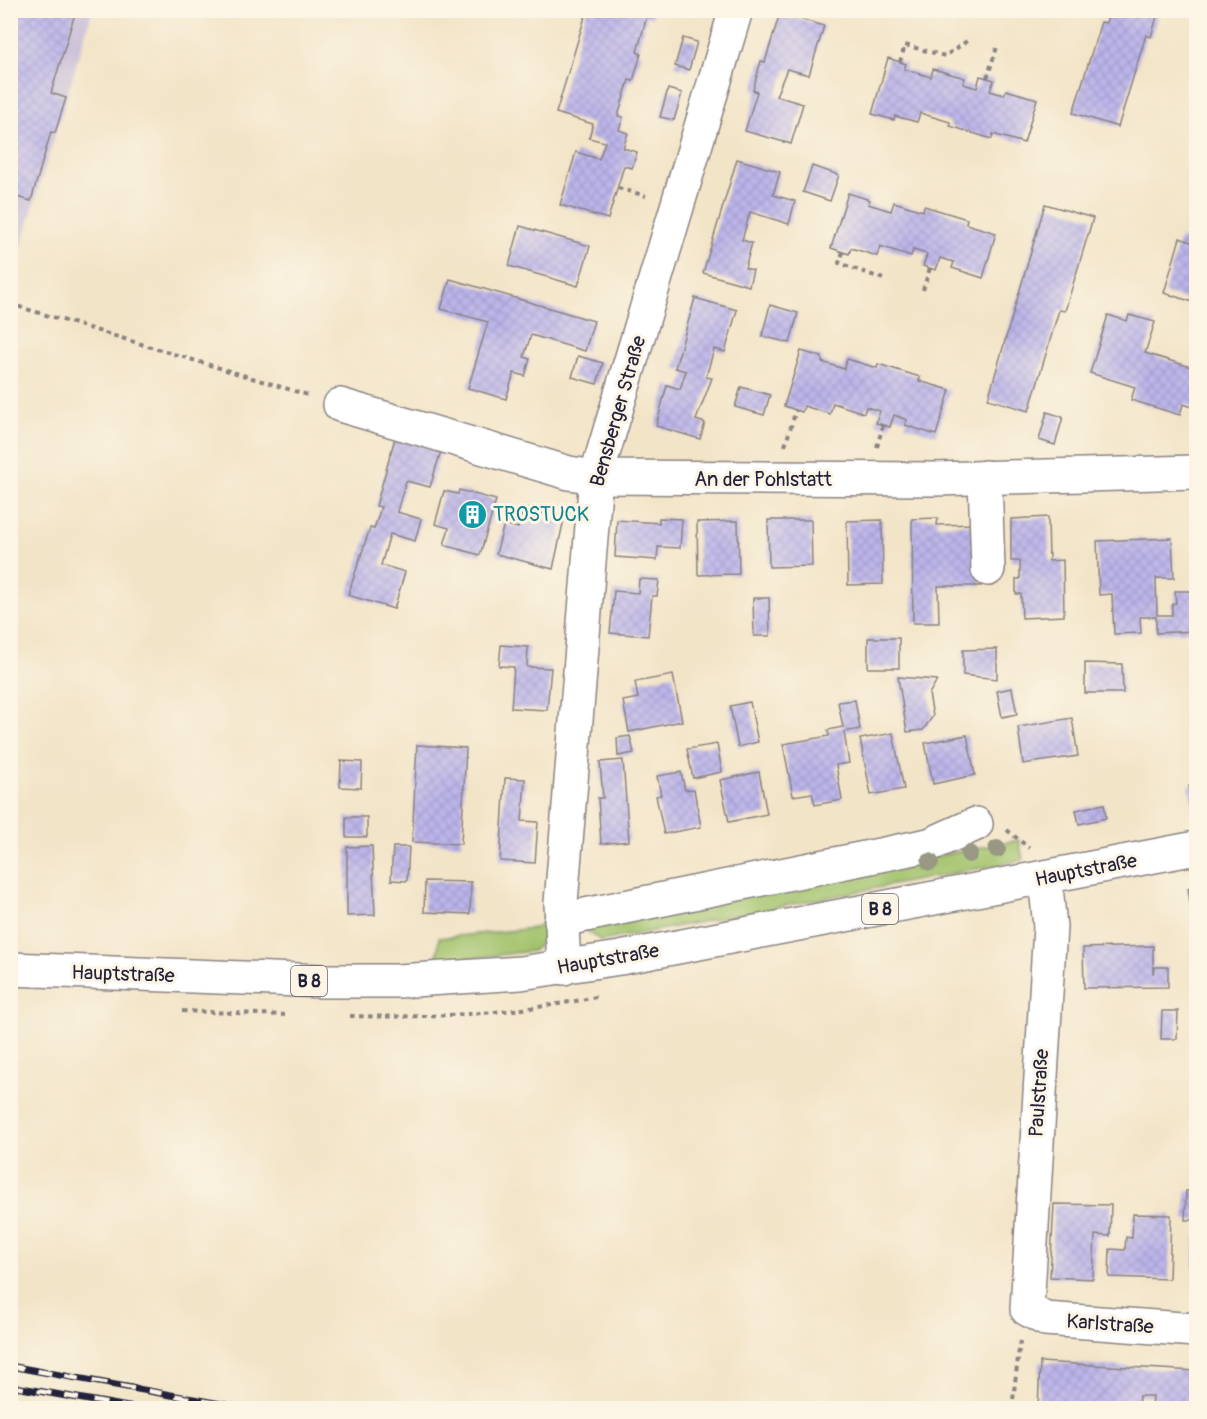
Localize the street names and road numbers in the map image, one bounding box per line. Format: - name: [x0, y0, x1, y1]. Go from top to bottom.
- street label: Bensberger Straße: [585, 333, 652, 489]
- street label: An der Pohlstatt: [694, 467, 833, 492]
- street label: Hauptstraße: [1033, 848, 1139, 892]
- road number: B 8: [862, 894, 898, 924]
- street label: Hauptstraße: [555, 938, 661, 980]
- street label: Hauptstraße: [71, 960, 175, 988]
- road number: B 8: [291, 966, 327, 996]
- street label: Paulstraße: [1023, 1048, 1055, 1138]
- street label: Karlstraße: [1066, 1308, 1155, 1340]

